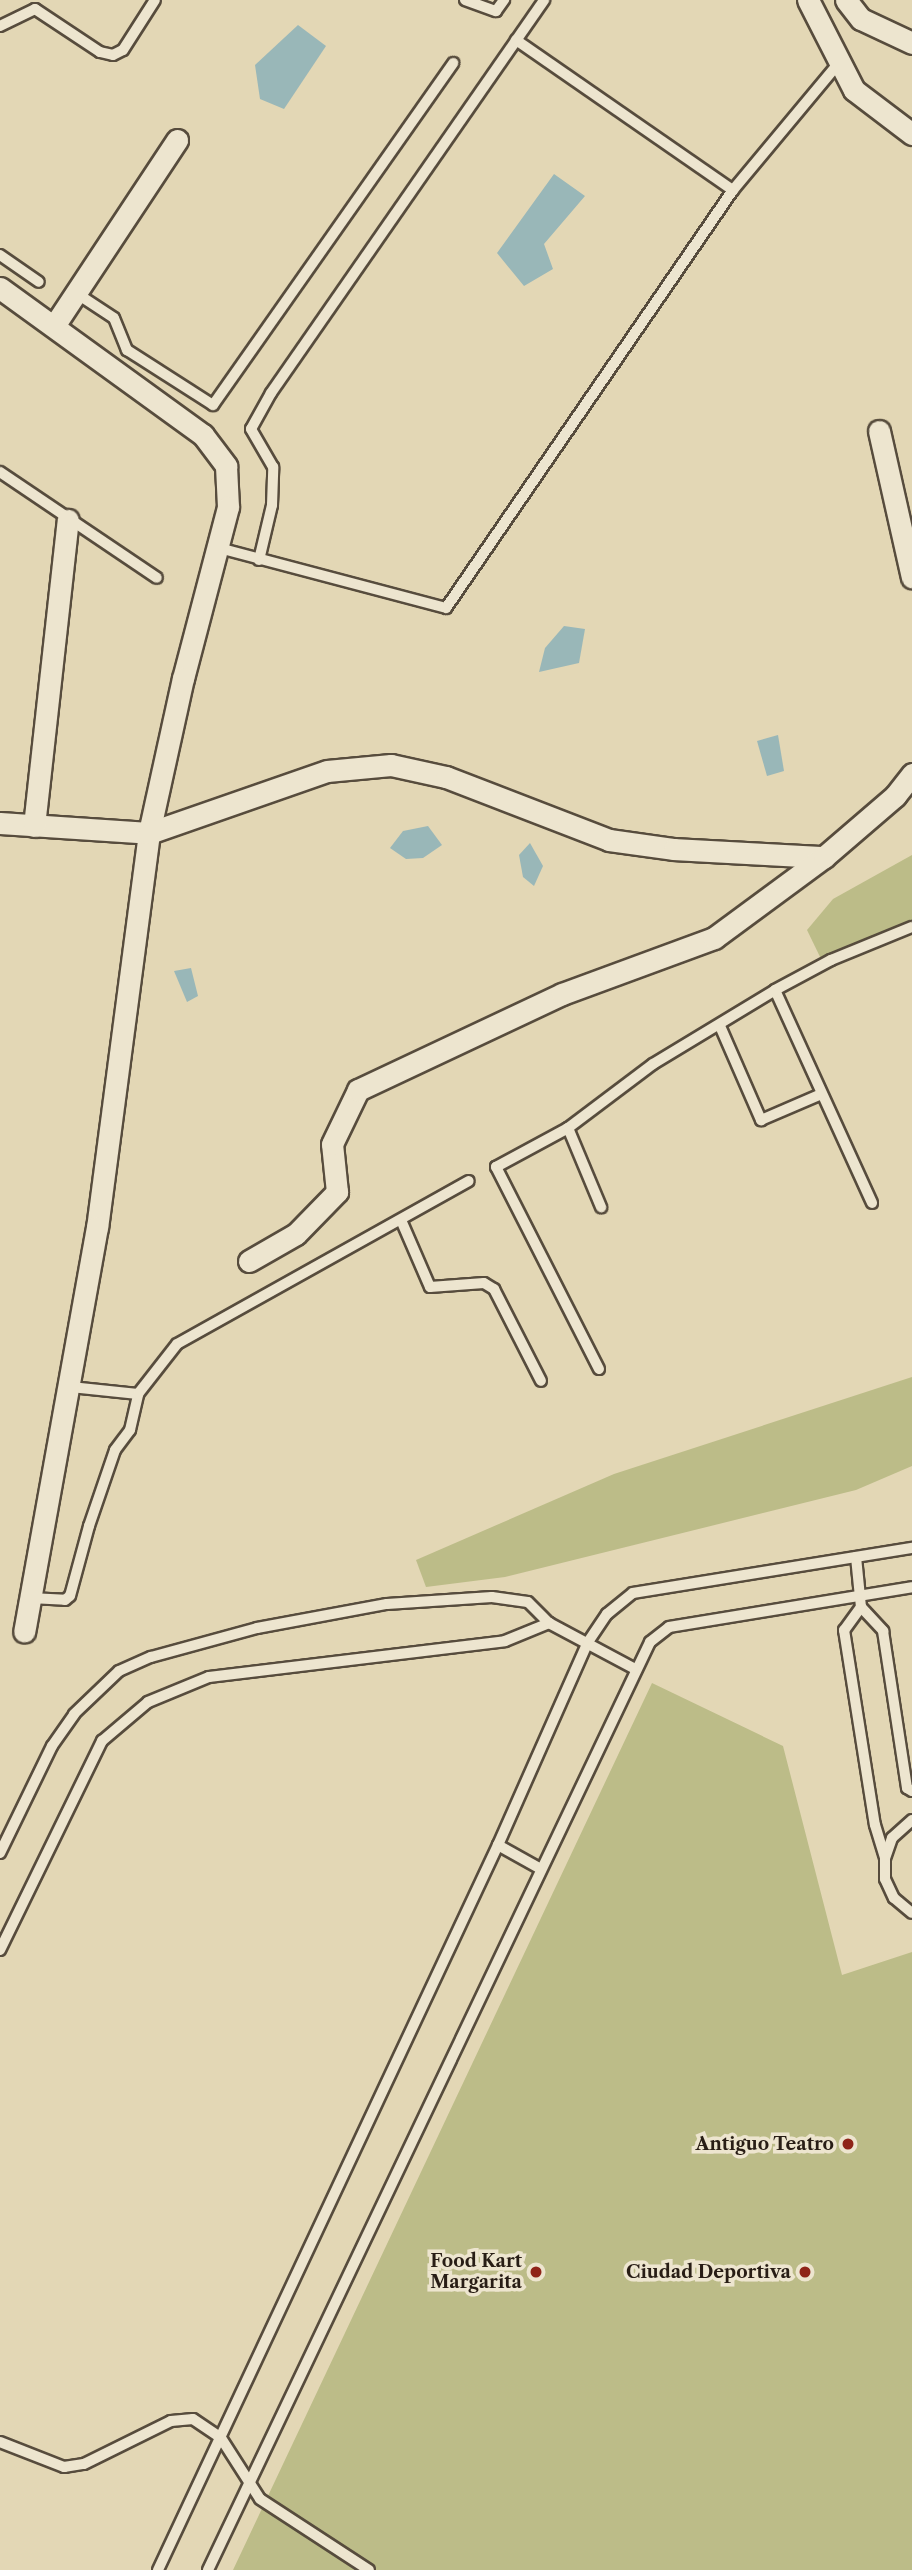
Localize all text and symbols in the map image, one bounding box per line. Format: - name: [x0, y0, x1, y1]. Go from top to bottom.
- place label: Antiguo Teatro: [695, 2133, 834, 2155]
- marker: Antiguo Teatro: [840, 2136, 856, 2152]
- place label: Food Kart Margarita: [430, 2251, 522, 2294]
- place label: Ciudad Deportiva: [626, 2261, 791, 2283]
- marker: Food Kart Margarita: [528, 2264, 544, 2280]
- marker: Ciudad Deportiva: [797, 2264, 813, 2280]

